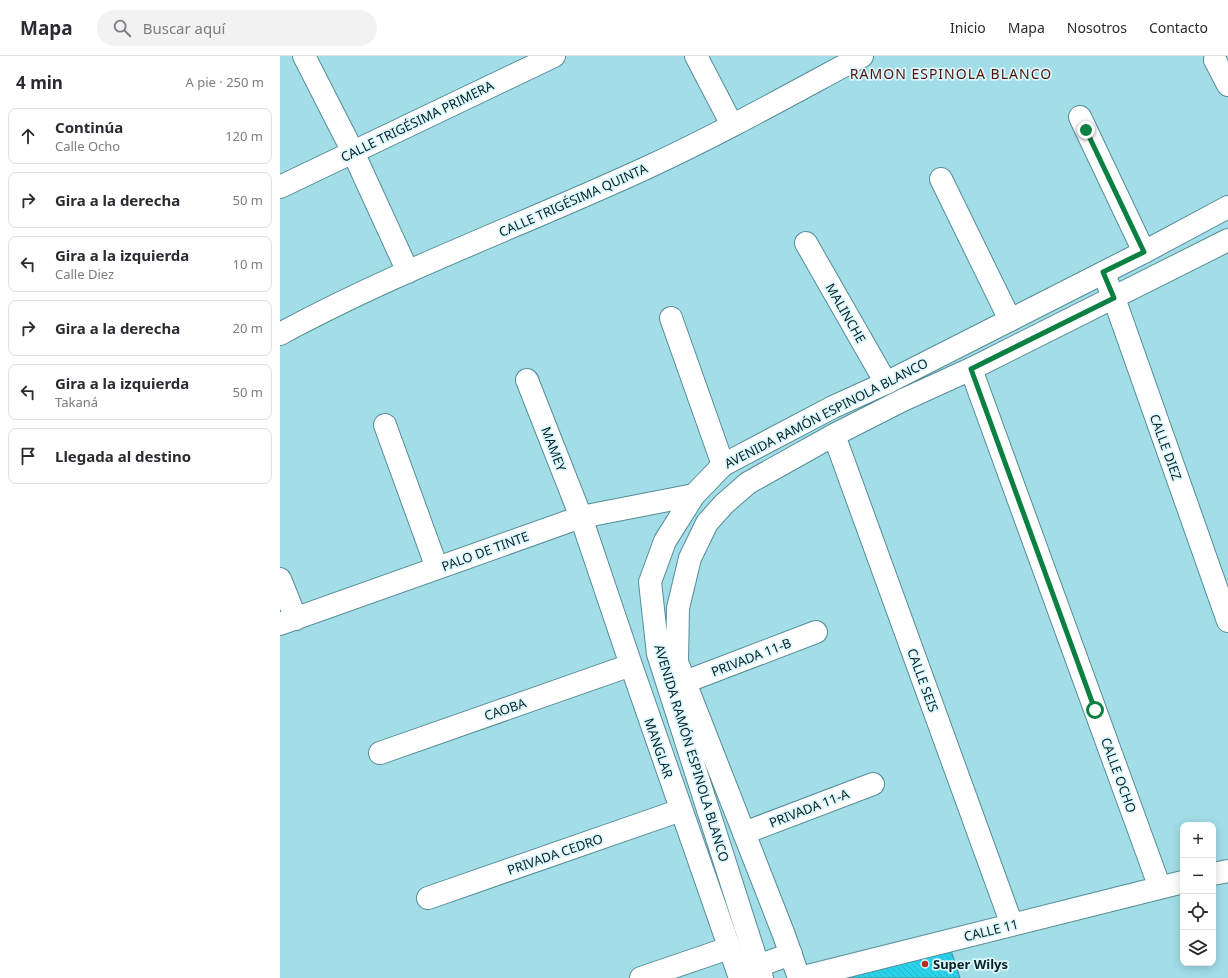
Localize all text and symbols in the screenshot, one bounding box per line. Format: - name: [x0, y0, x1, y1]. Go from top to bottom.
- search box: [97, 10, 377, 46]
- text: Mapa: [20, 15, 73, 41]
- icon: search: [111, 17, 133, 39]
- text: Buscar aquí: [143, 18, 225, 38]
- text: Inicio: [950, 18, 986, 37]
- text: Mapa: [1008, 18, 1045, 37]
- text: Nosotros: [1067, 18, 1127, 37]
- text: Contacto: [1149, 18, 1208, 37]
- district label: RAMON ESPINOLA BLANCO: [850, 64, 1052, 83]
- text: 4 min: [16, 71, 63, 94]
- text: A pie · 250 m: [186, 73, 264, 91]
- street label: CALLE TRIGÉSIMA PRIMERA: [338, 76, 497, 166]
- text: Continúa: [55, 117, 123, 137]
- route end: [1077, 121, 1095, 139]
- icon: ahead: [17, 125, 39, 147]
- text: 120 m: [225, 127, 263, 145]
- text: Calle Ocho: [55, 137, 120, 155]
- street label: CALLE TRIGÉSIMA QUINTA: [496, 159, 651, 241]
- icon: right: [17, 189, 39, 211]
- text: Gira a la derecha: [55, 190, 180, 210]
- text: 50 m: [233, 191, 263, 209]
- text: Gira a la izquierda: [55, 245, 189, 265]
- icon: left: [17, 253, 39, 275]
- text: 10 m: [233, 255, 263, 273]
- text: Calle Diez: [55, 265, 114, 283]
- street label: MALINCHE: [822, 280, 870, 346]
- icon: right: [17, 317, 39, 339]
- text: Gira a la derecha: [55, 318, 180, 338]
- text: 20 m: [233, 319, 263, 337]
- street label: AVENIDA RAMÓN ESPINOLA BLANCO: [721, 354, 931, 472]
- text: Gira a la izquierda: [55, 373, 189, 393]
- icon: left: [17, 381, 39, 403]
- text: 50 m: [233, 383, 263, 401]
- text: Takaná: [55, 393, 98, 411]
- street label: CALLE DIEZ: [1146, 411, 1186, 483]
- street label: MAMEY: [537, 424, 571, 475]
- icon: arrive: [17, 445, 39, 467]
- text: Llegada al destino: [55, 446, 191, 466]
- street label: PALO DE TINTE: [439, 527, 531, 575]
- street label: PRIVADA 11-B: [708, 633, 794, 681]
- street label: AVENIDA RAMÓN ESPINOLA BLANCO: [650, 642, 734, 864]
- street label: CALLE SEIS: [903, 646, 943, 714]
- street label: CAOBA: [482, 693, 529, 725]
- route start: [1086, 701, 1104, 719]
- street label: MANGLAR: [640, 715, 678, 781]
- street label: CALLE OCHO: [1097, 735, 1141, 815]
- street label: PRIVADA 11-A: [766, 784, 852, 831]
- map controls: [1180, 822, 1216, 966]
- button: +: [1180, 822, 1216, 858]
- street label: PRIVADA CEDRO: [505, 829, 605, 879]
- button: −: [1180, 858, 1216, 894]
- button: locate: [1180, 894, 1216, 930]
- street label: CALLE 11: [962, 915, 1020, 945]
- button: layers: [1180, 930, 1216, 966]
- place label: Super Wilys: [933, 955, 1008, 973]
- marker: Super Wilys: [920, 959, 930, 969]

